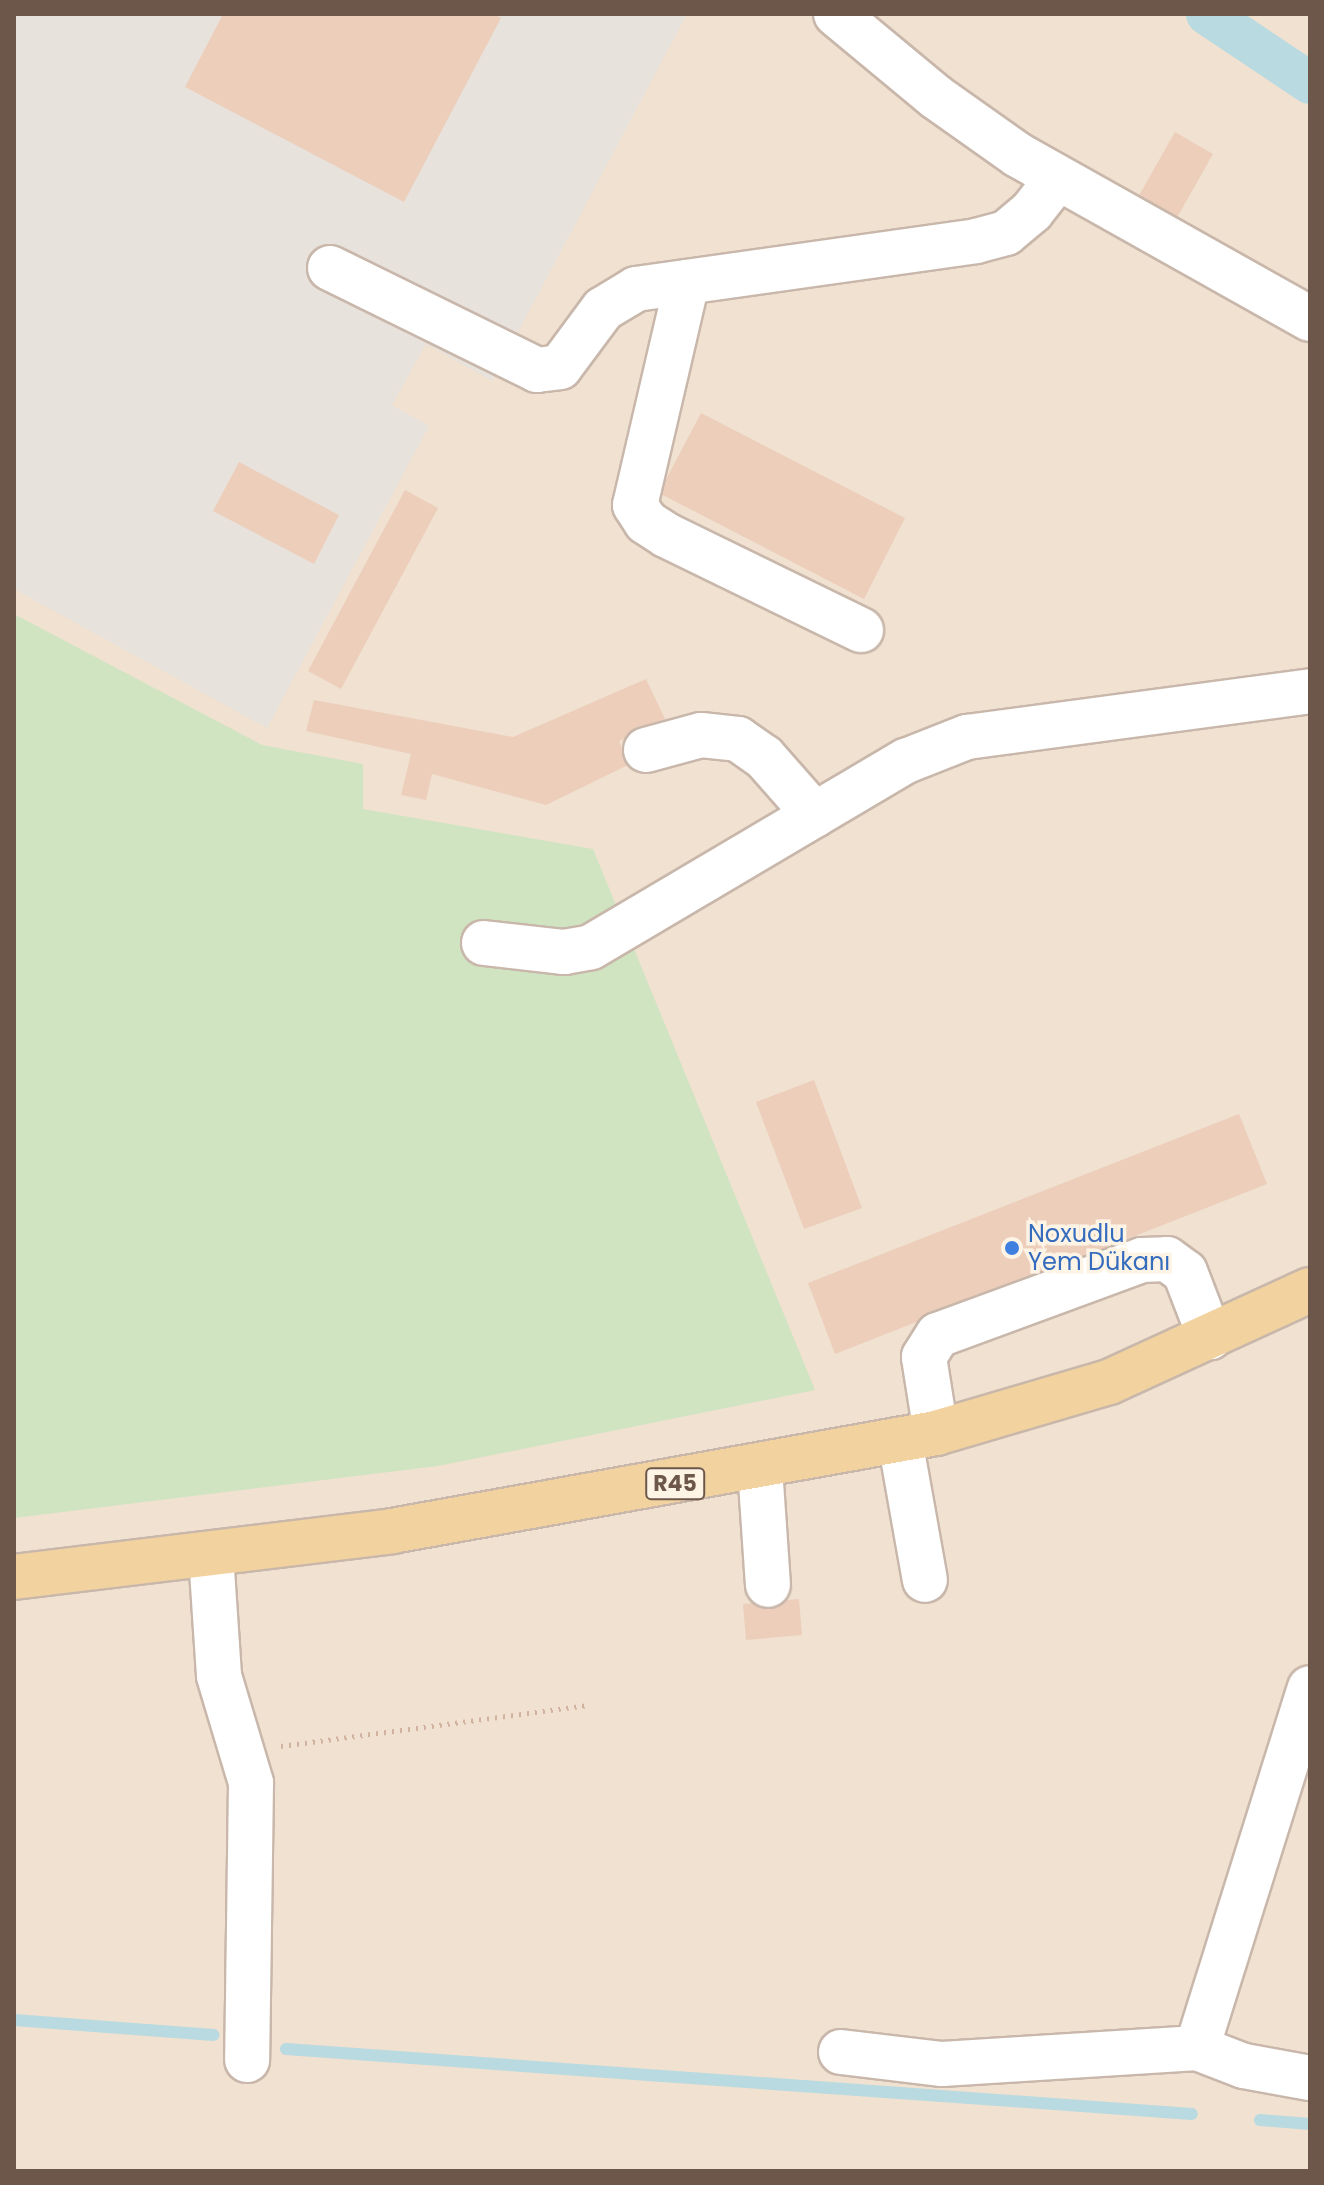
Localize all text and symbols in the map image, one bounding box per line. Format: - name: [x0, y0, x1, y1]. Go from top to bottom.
- place label: Noxudlu Yem Dükanı: [1028, 1220, 1170, 1276]
- marker: Noxudlu Yem Dükanı: [1003, 1239, 1021, 1257]
- road number: R45: [645, 1466, 705, 1502]

